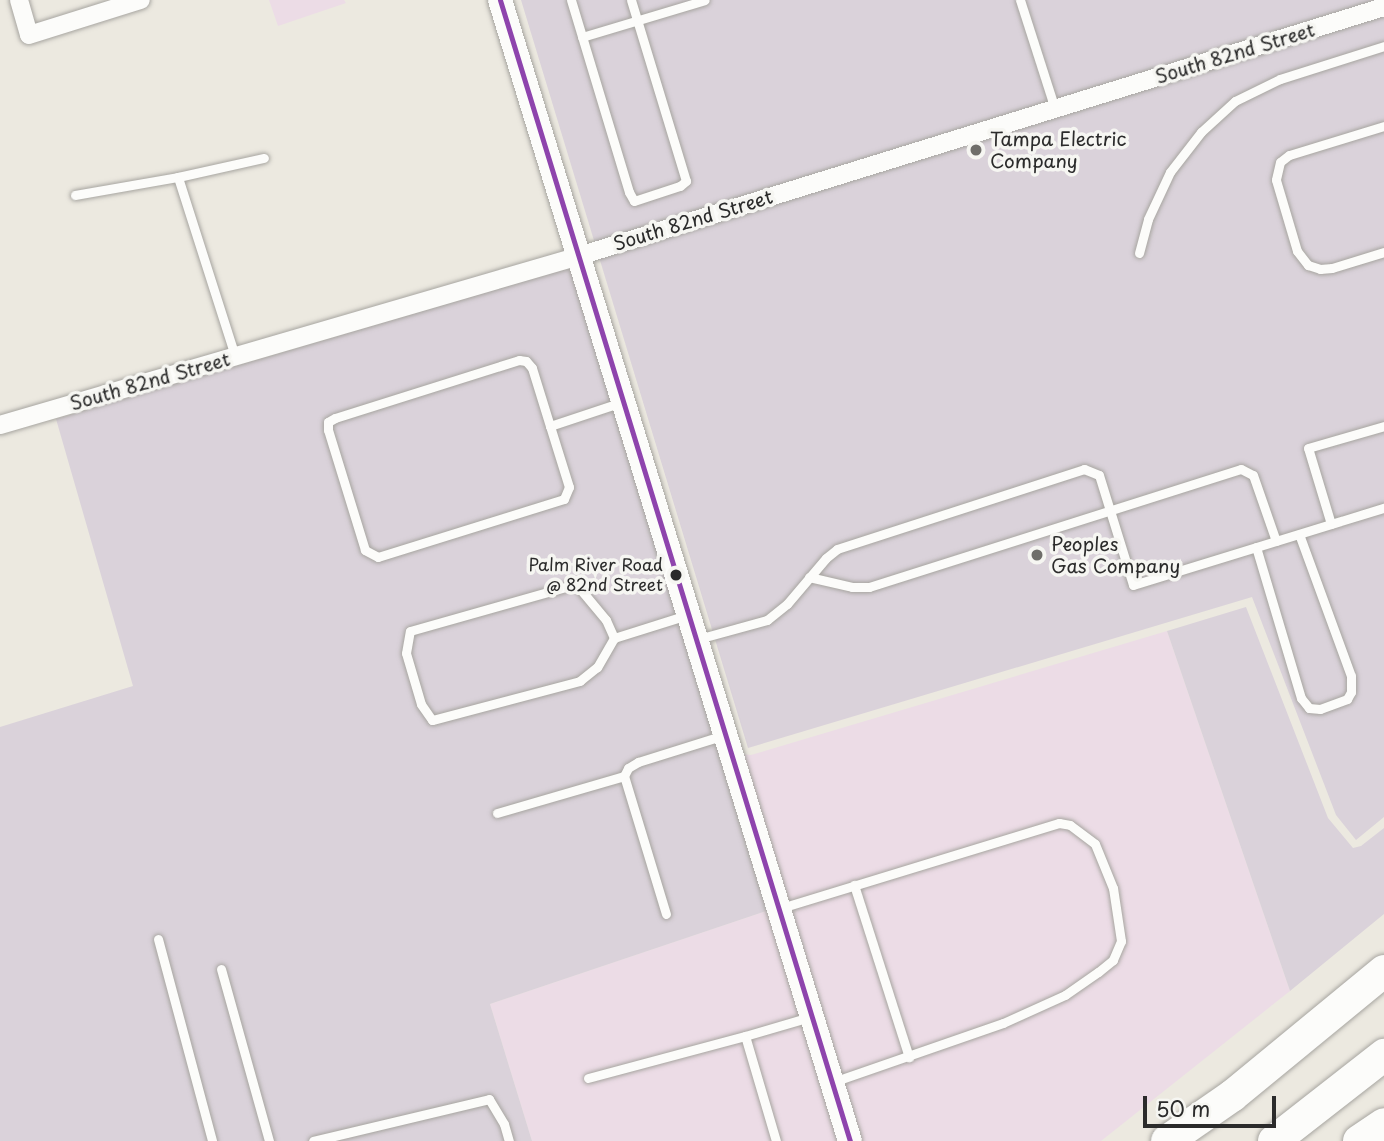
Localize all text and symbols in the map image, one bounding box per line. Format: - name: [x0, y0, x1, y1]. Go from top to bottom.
- street label: South 82nd Street: [1151, 17, 1319, 89]
- place label: Tampa Electric Company: [990, 128, 1126, 172]
- marker: Tampa Electric Company: [968, 142, 984, 158]
- street label: South 82nd Street: [609, 184, 777, 256]
- street label: South 82nd Street: [66, 347, 234, 415]
- place label: Peoples Gas Company: [1051, 533, 1181, 577]
- marker: Peoples Gas Company: [1029, 547, 1045, 563]
- place label: Palm River Road @ 82nd Street: [529, 555, 663, 595]
- marker: Palm River Road @ 82nd Street: [669, 568, 683, 582]
- scale bar: [1146, 1082, 1279, 1126]
- text: 50 m: [1156, 1092, 1210, 1124]

